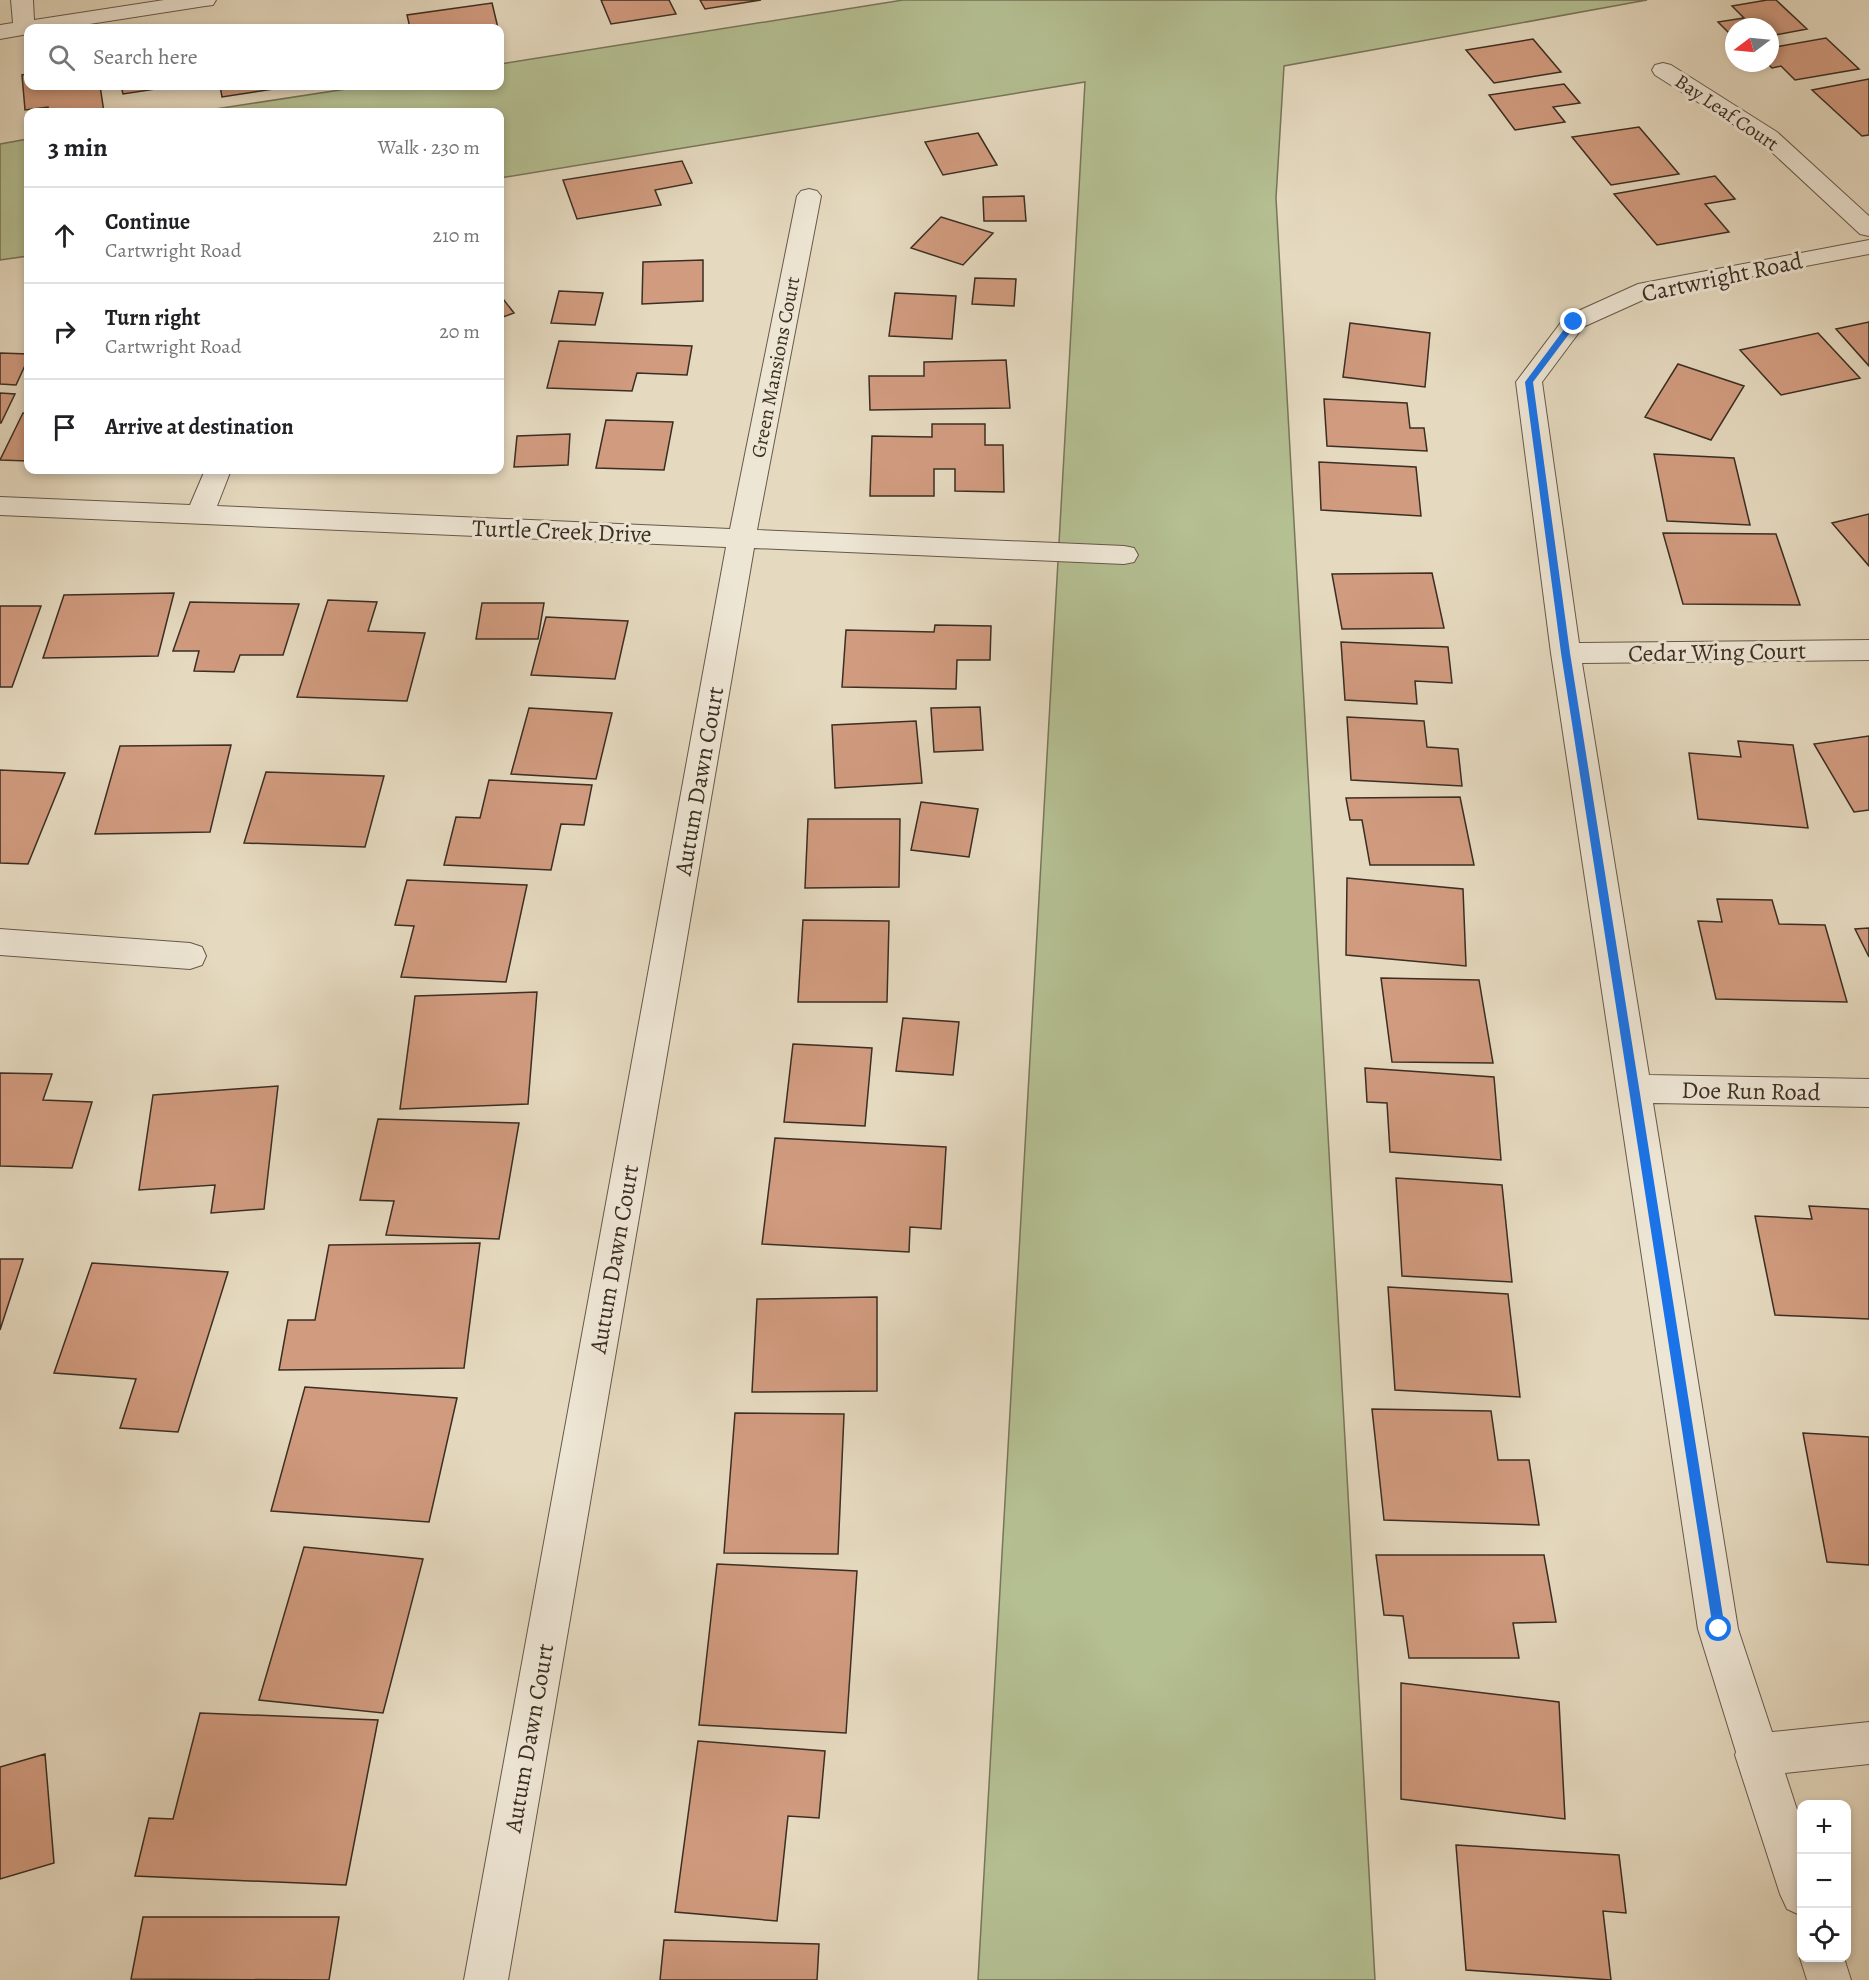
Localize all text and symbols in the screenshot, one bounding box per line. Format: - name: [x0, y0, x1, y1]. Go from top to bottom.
- north arrow: [1725, 18, 1779, 72]
- search box: [24, 24, 504, 90]
- icon: search: [45, 41, 78, 74]
- text: Search here: [93, 42, 198, 72]
- street label: Bay Leaf Court: [1669, 68, 1784, 157]
- text: 3 min: [48, 130, 108, 165]
- text: Walk · 230 m: [378, 134, 480, 161]
- text: Continue: [105, 207, 190, 237]
- icon: ahead: [48, 219, 81, 252]
- text: 210 m: [432, 222, 480, 249]
- text: Cartwright Road: [105, 237, 241, 264]
- street label: Cartwright Road: [1639, 244, 1805, 310]
- street label: Green Mansions Court: [745, 274, 806, 460]
- text: Turn right: [105, 303, 201, 333]
- route end: [1560, 308, 1586, 334]
- icon: right: [48, 315, 81, 348]
- text: 20 m: [439, 318, 480, 345]
- text: Cartwright Road: [105, 333, 241, 360]
- icon: arrive: [48, 411, 81, 444]
- text: Arrive at destination: [105, 412, 294, 442]
- street label: Turtle Creek Drive: [472, 512, 652, 550]
- street label: Cedar Wing Court: [1628, 634, 1806, 670]
- street label: Autum Dawn Court: [666, 684, 731, 879]
- street label: Doe Run Road: [1681, 1074, 1821, 1108]
- street label: Autum Dawn Court: [581, 1162, 646, 1357]
- route start: [1705, 1615, 1731, 1641]
- street label: Autum Dawn Court: [496, 1641, 561, 1836]
- map controls: [1797, 1800, 1851, 1962]
- button: +: [1797, 1800, 1851, 1854]
- button: −: [1797, 1854, 1851, 1908]
- button: locate: [1797, 1908, 1851, 1962]

